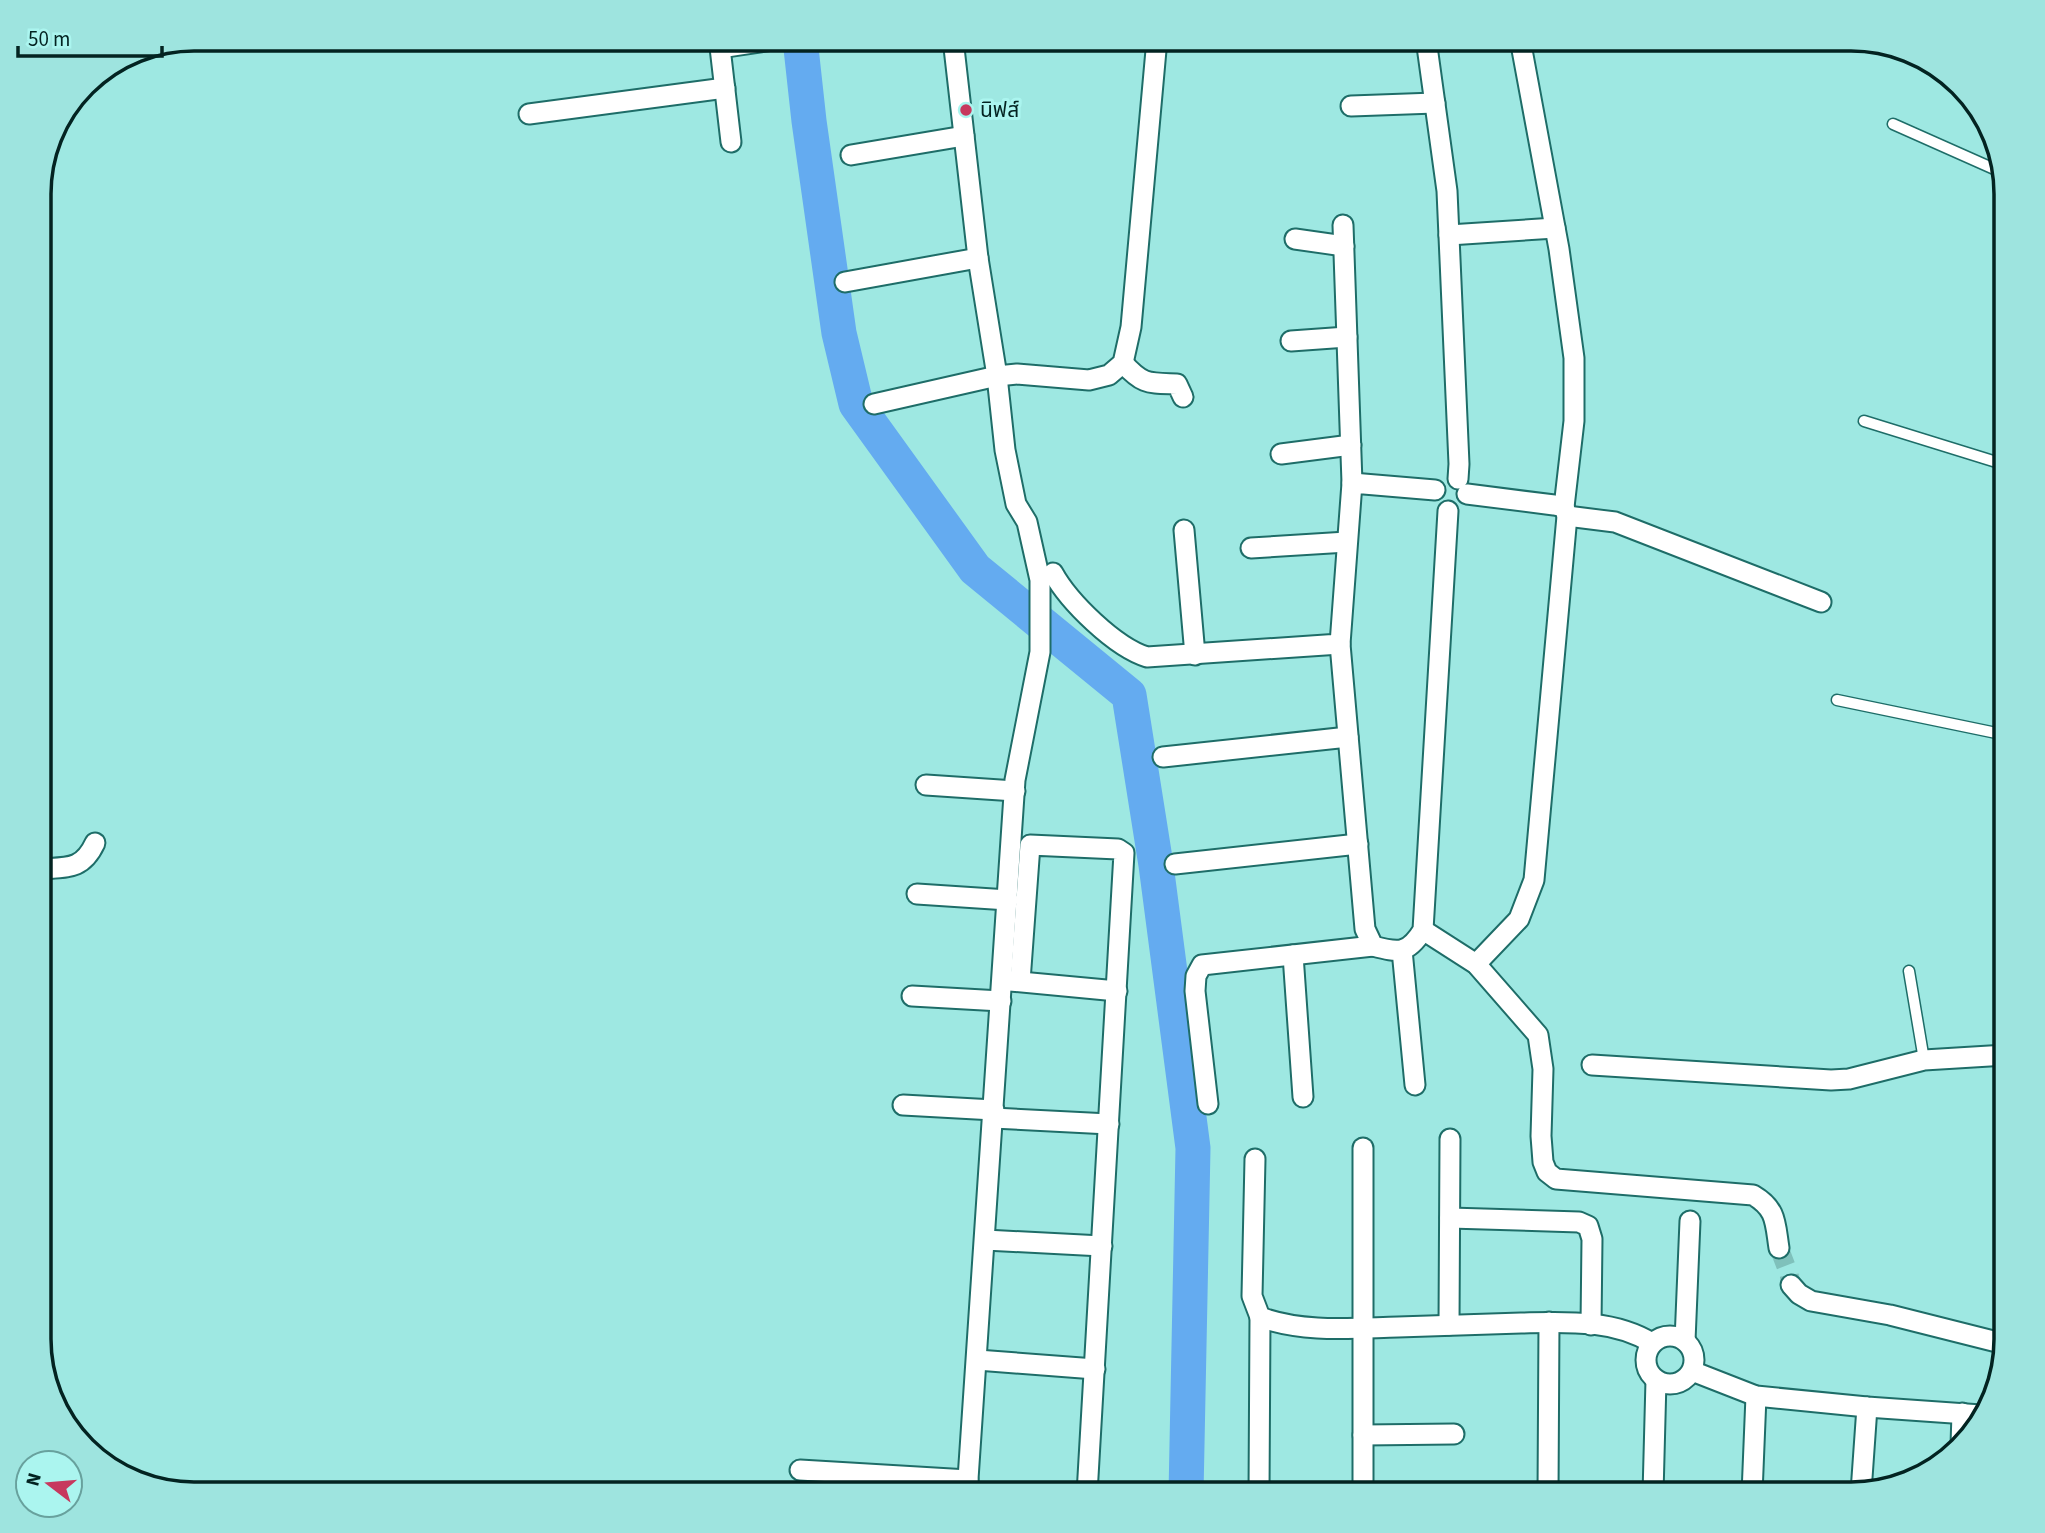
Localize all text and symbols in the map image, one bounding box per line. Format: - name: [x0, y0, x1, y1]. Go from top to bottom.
- scale bar: [18, 14, 161, 58]
- text: 50 m: [28, 24, 70, 54]
- place label: นิฟส์: [980, 95, 1019, 125]
- marker: นิฟส์: [958, 102, 974, 118]
- north arrow: [14, 1449, 84, 1519]
- text: N: [19, 1470, 49, 1490]

